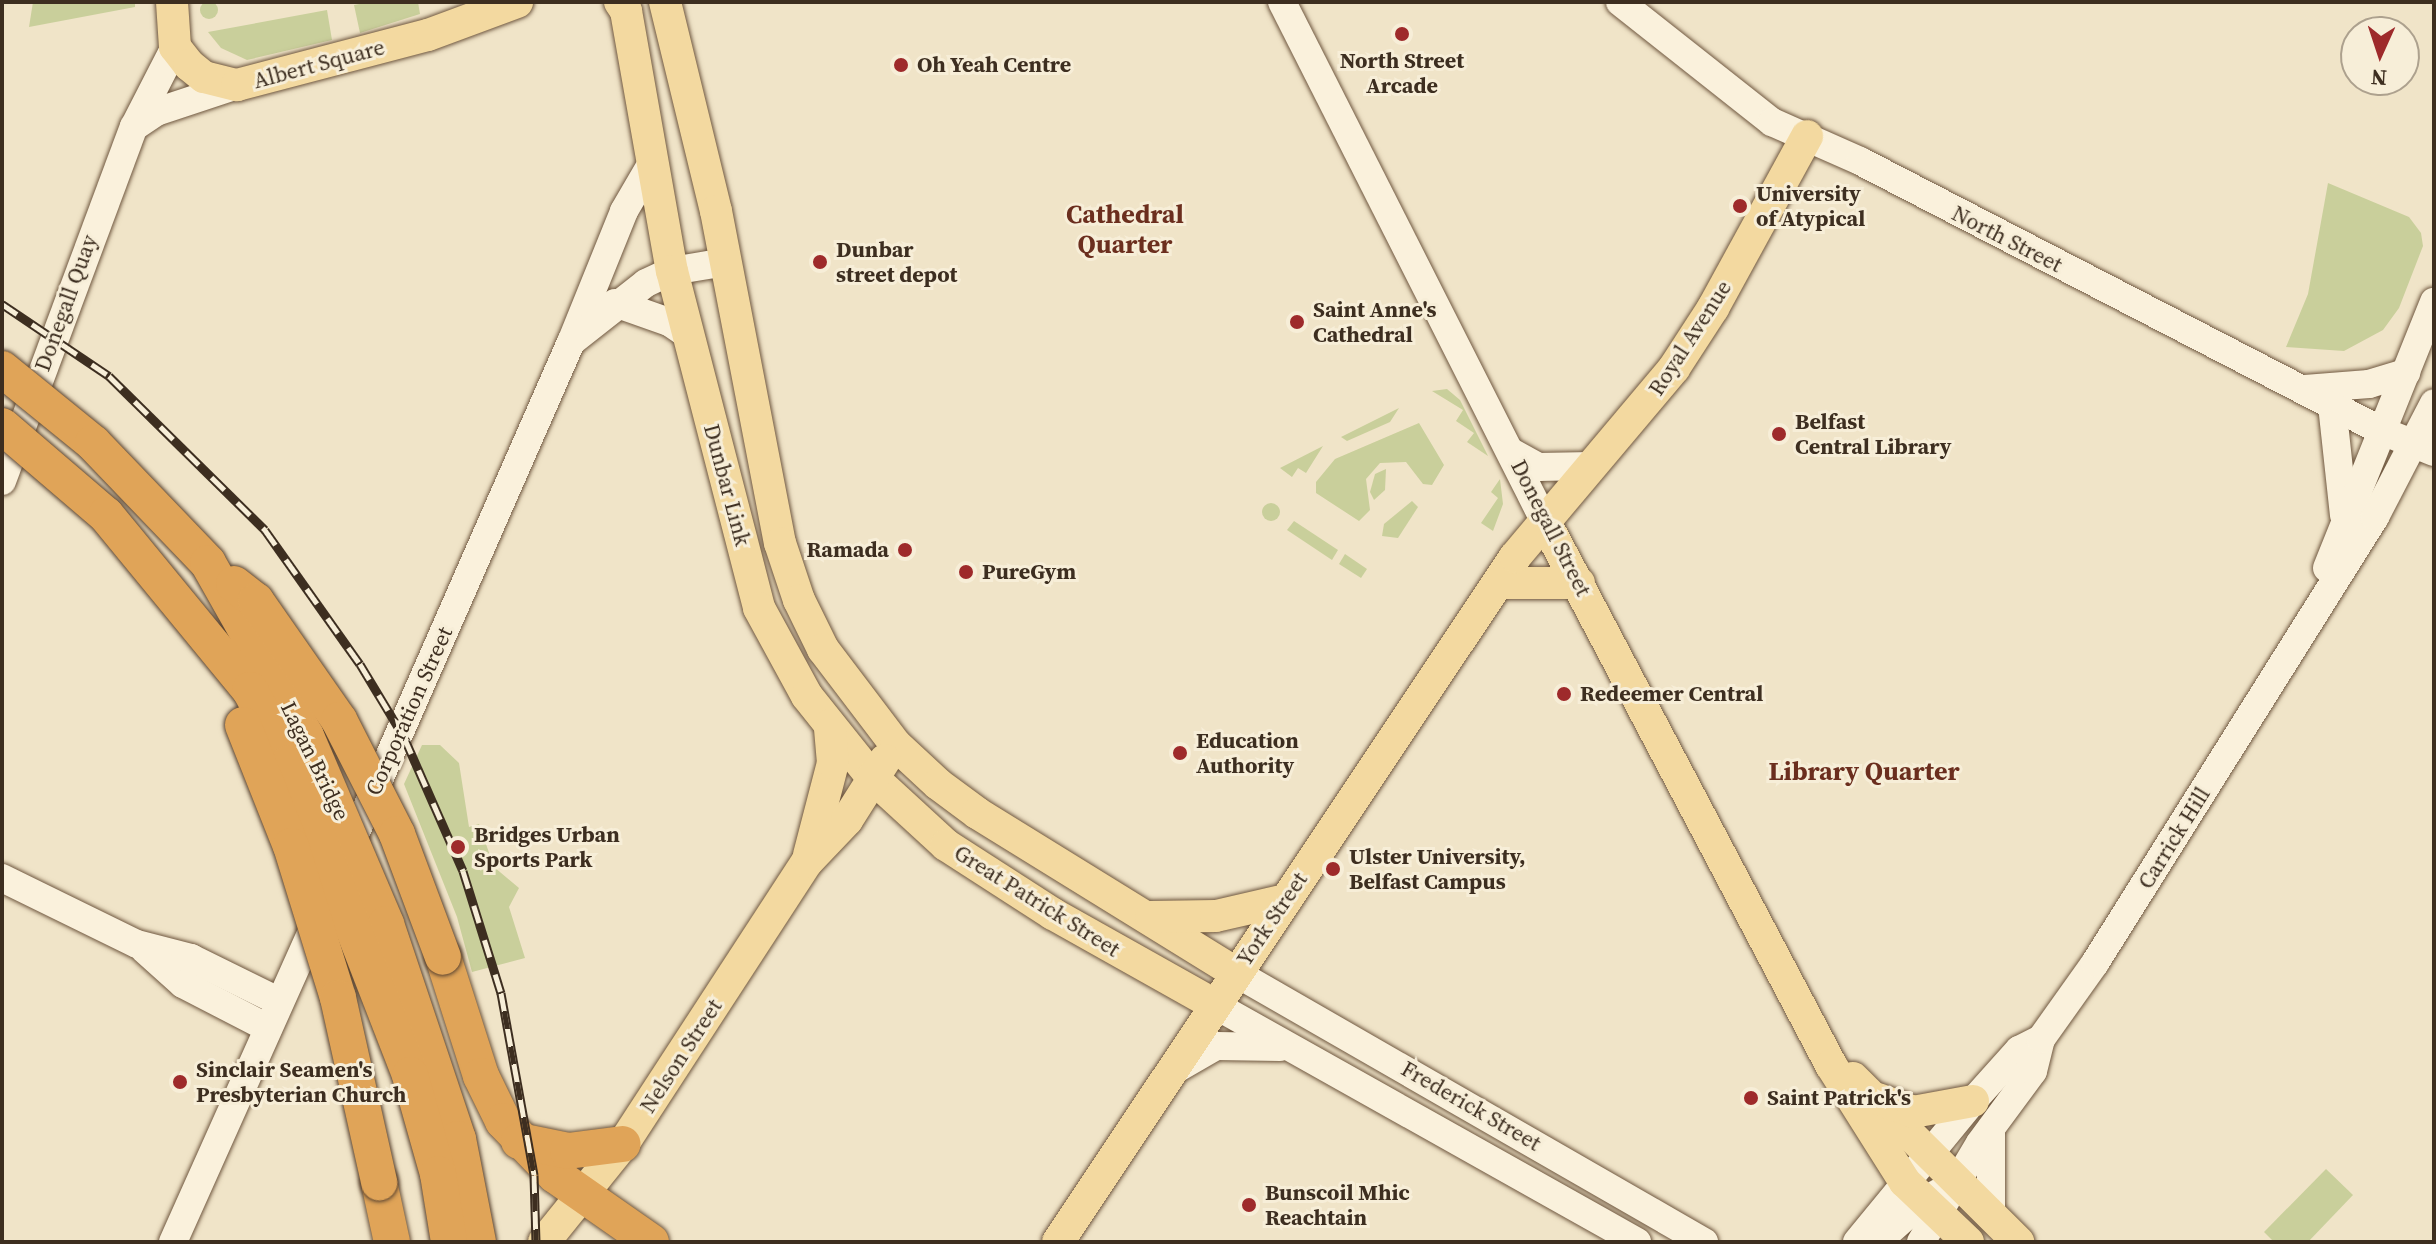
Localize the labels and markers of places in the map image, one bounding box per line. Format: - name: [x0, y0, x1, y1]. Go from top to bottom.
- marker: North Street Arcade: [1393, 25, 1411, 43]
- place label: North Street Arcade: [1340, 47, 1464, 98]
- place label: Oh Yeah Centre: [917, 52, 1072, 78]
- marker: Oh Yeah Centre: [892, 56, 910, 74]
- place label: University of Atypical: [1756, 180, 1865, 232]
- marker: University of Atypical: [1731, 197, 1749, 215]
- place label: Dunbar street depot: [836, 236, 957, 288]
- marker: Dunbar street depot: [811, 253, 829, 271]
- place label: Saint Anne's Cathedral: [1313, 296, 1437, 348]
- marker: Saint Anne's Cathedral: [1288, 313, 1306, 331]
- place label: Belfast Central Library: [1795, 408, 1951, 460]
- marker: Belfast Central Library: [1770, 425, 1788, 443]
- place label: Ramada: [806, 537, 889, 563]
- marker: Ramada: [896, 541, 914, 559]
- place label: PureGym: [982, 559, 1076, 585]
- marker: PureGym: [957, 563, 975, 581]
- place label: Redeemer Central: [1580, 681, 1763, 707]
- marker: Redeemer Central: [1555, 685, 1573, 703]
- place label: Education Authority: [1196, 727, 1299, 778]
- marker: Education Authority: [1171, 744, 1189, 762]
- place label: Bridges Urban Sports Park: [474, 821, 620, 872]
- marker: Bridges Urban Sports Park: [449, 838, 467, 856]
- place label: Ulster University, Belfast Campus: [1349, 843, 1526, 894]
- marker: Ulster University, Belfast Campus: [1324, 860, 1342, 878]
- place label: Sinclair Seamen's Presbyterian Church: [196, 1056, 406, 1108]
- marker: Sinclair Seamen's Presbyterian Church: [171, 1073, 189, 1091]
- place label: Saint Patrick's: [1767, 1085, 1911, 1111]
- marker: Saint Patrick's: [1742, 1089, 1760, 1107]
- place label: Bunscoil Mhic Reachtain: [1265, 1179, 1410, 1230]
- marker: Bunscoil Mhic Reachtain: [1240, 1196, 1258, 1214]

